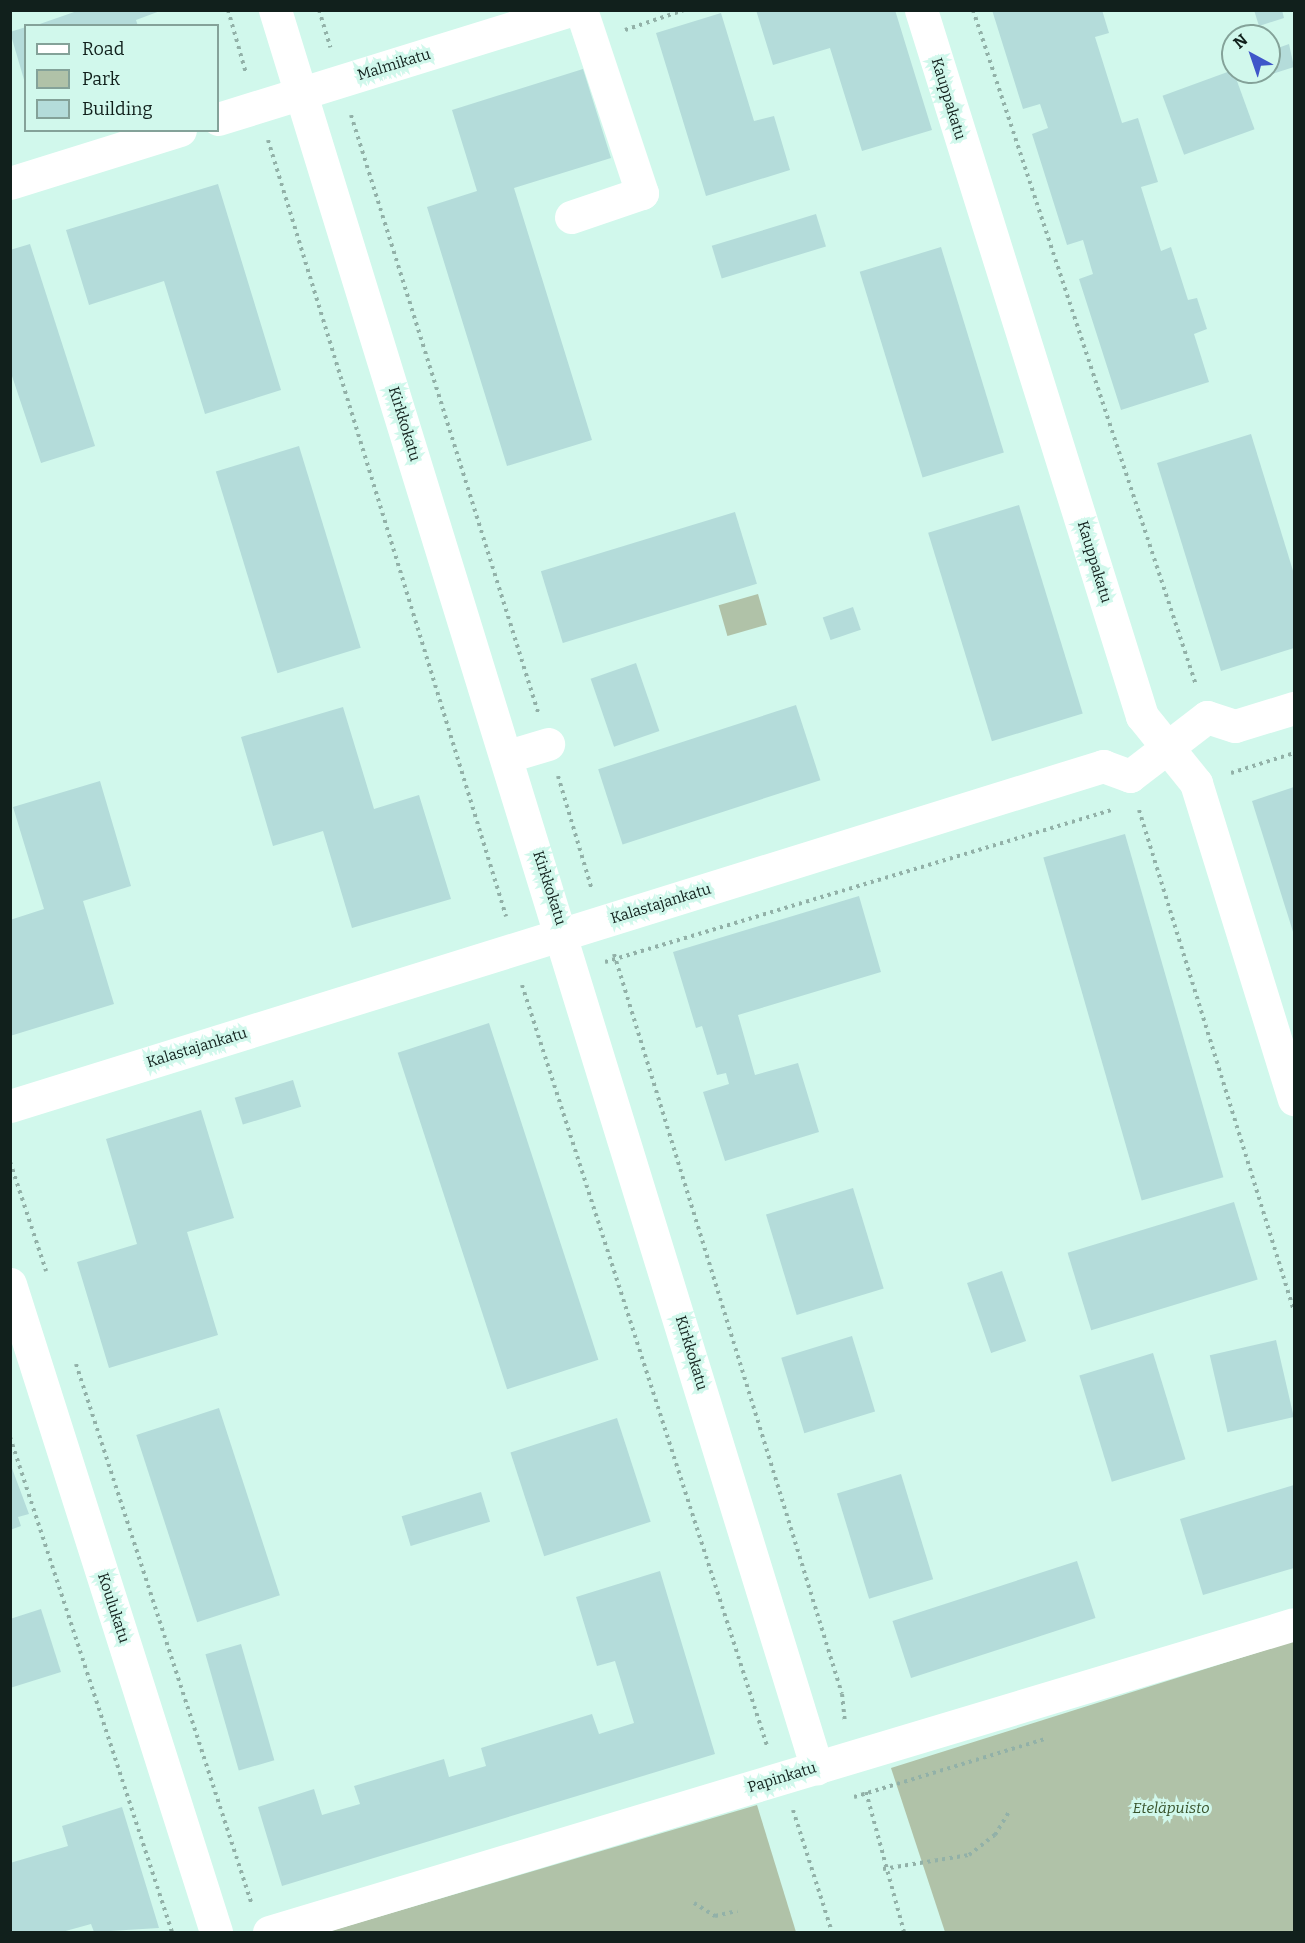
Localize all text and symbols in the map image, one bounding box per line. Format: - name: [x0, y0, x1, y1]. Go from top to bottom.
- legend: [24, 24, 219, 132]
- north arrow: [1221, 24, 1281, 84]
- text: N: [1230, 30, 1251, 53]
- text: Road: [82, 38, 124, 60]
- street label: Malmikatu: [355, 45, 433, 85]
- street label: Kauppakatu: [927, 56, 969, 142]
- text: Park: [82, 68, 120, 90]
- text: Building: [82, 98, 153, 120]
- street label: Kirkkokatu: [384, 385, 424, 463]
- street label: Kauppakatu: [1073, 519, 1115, 605]
- street label: Kirkkokatu: [529, 849, 569, 927]
- street label: Kalastajankatu: [609, 880, 713, 928]
- street label: Kalastajankatu: [145, 1024, 249, 1072]
- street label: Kirkkokatu: [671, 1314, 711, 1392]
- street label: Koulukatu: [93, 1571, 133, 1645]
- street label: Papinkatu: [746, 1759, 818, 1797]
- park label: Eteläpuisto: [1133, 1800, 1209, 1818]

